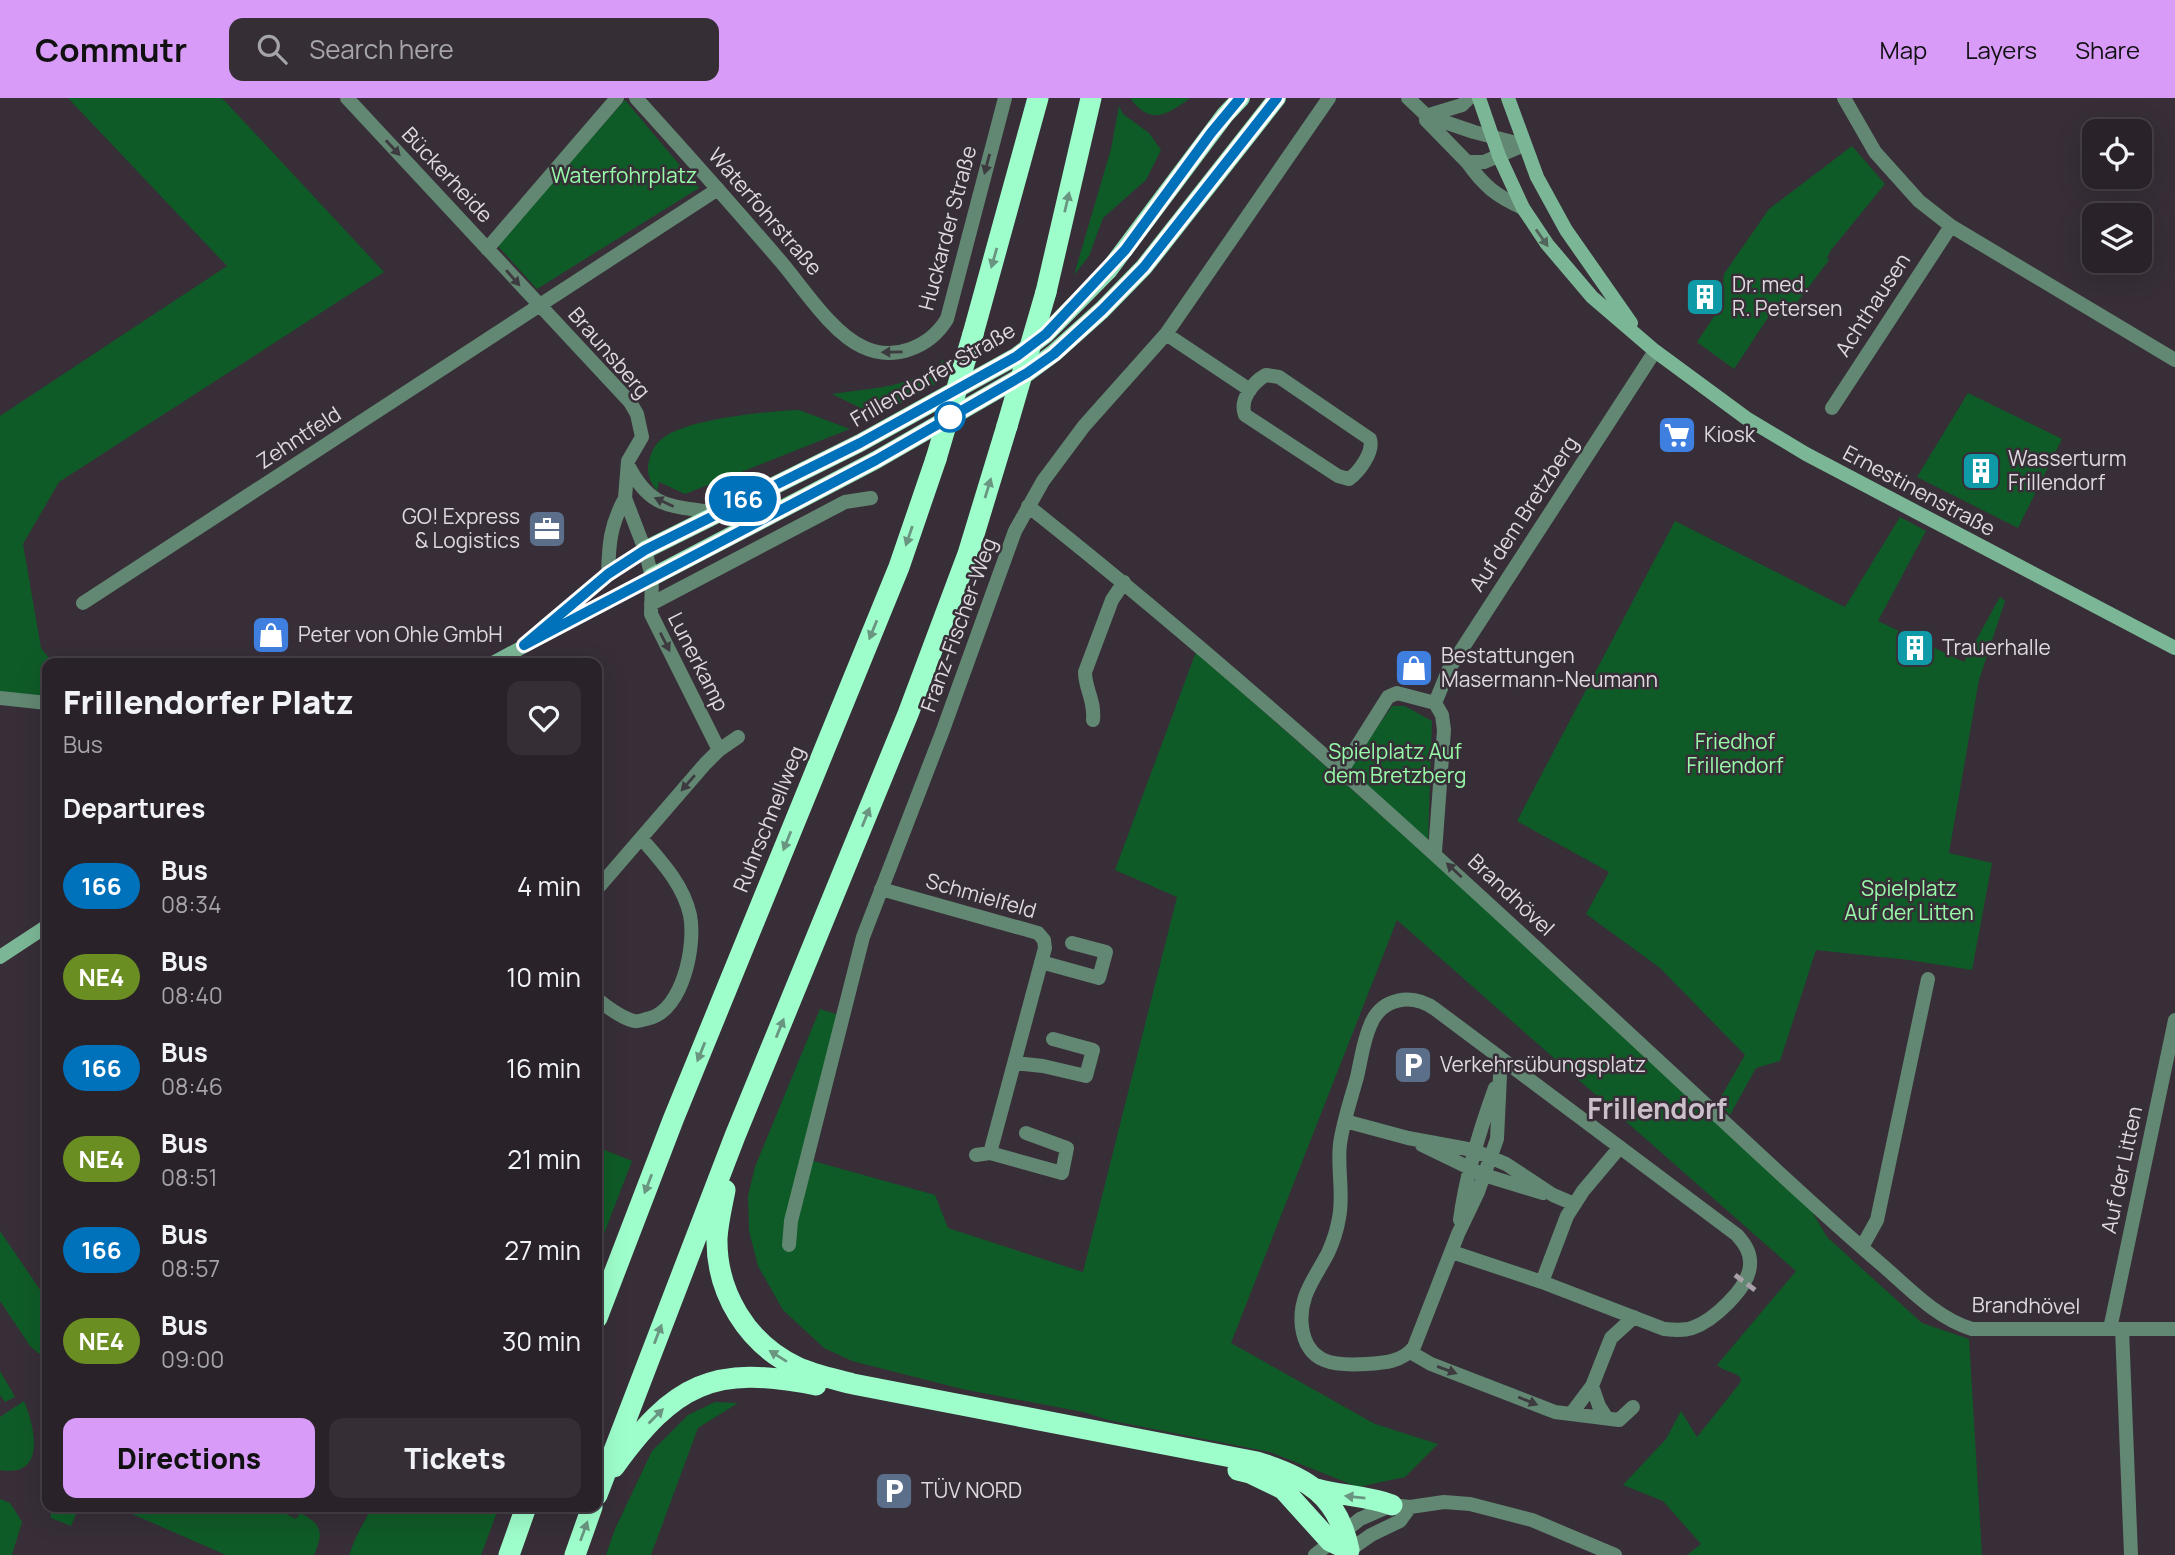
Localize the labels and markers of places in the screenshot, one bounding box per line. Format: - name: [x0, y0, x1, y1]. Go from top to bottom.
- place label: Dr. med. R. Petersen: [1732, 270, 1843, 322]
- building icon: Dr. med. R. Petersen: [1684, 276, 1726, 318]
- unlabelled marker: [935, 402, 965, 432]
- supermarket icon: Kiosk: [1656, 414, 1698, 456]
- place label: Kiosk: [1704, 420, 1756, 448]
- place label: Wasserturm Frillendorf: [2008, 444, 2127, 496]
- building icon: Wasserturm Frillendorf: [1960, 450, 2002, 492]
- place label: GO! Express & Logistics: [402, 502, 520, 554]
- office icon: GO! Express & Logistics: [526, 508, 568, 550]
- shop icon: Peter von Ohle GmbH: [250, 614, 292, 656]
- place label: Peter von Ohle GmbH: [298, 620, 503, 648]
- building icon: Trauerhalle: [1894, 627, 1936, 669]
- place label: Trauerhalle: [1942, 633, 2051, 661]
- place label: Bestattungen Masermann-Neumann: [1441, 641, 1658, 693]
- shop icon: Bestattungen Masermann-Neumann: [1393, 647, 1435, 689]
- parking icon: Verkehrsübungsplatz: [1392, 1044, 1434, 1086]
- place label: Verkehrsübungsplatz: [1440, 1050, 1646, 1078]
- parking icon: TÜV NORD: [873, 1470, 915, 1512]
- place label: TÜV NORD: [921, 1476, 1022, 1504]

